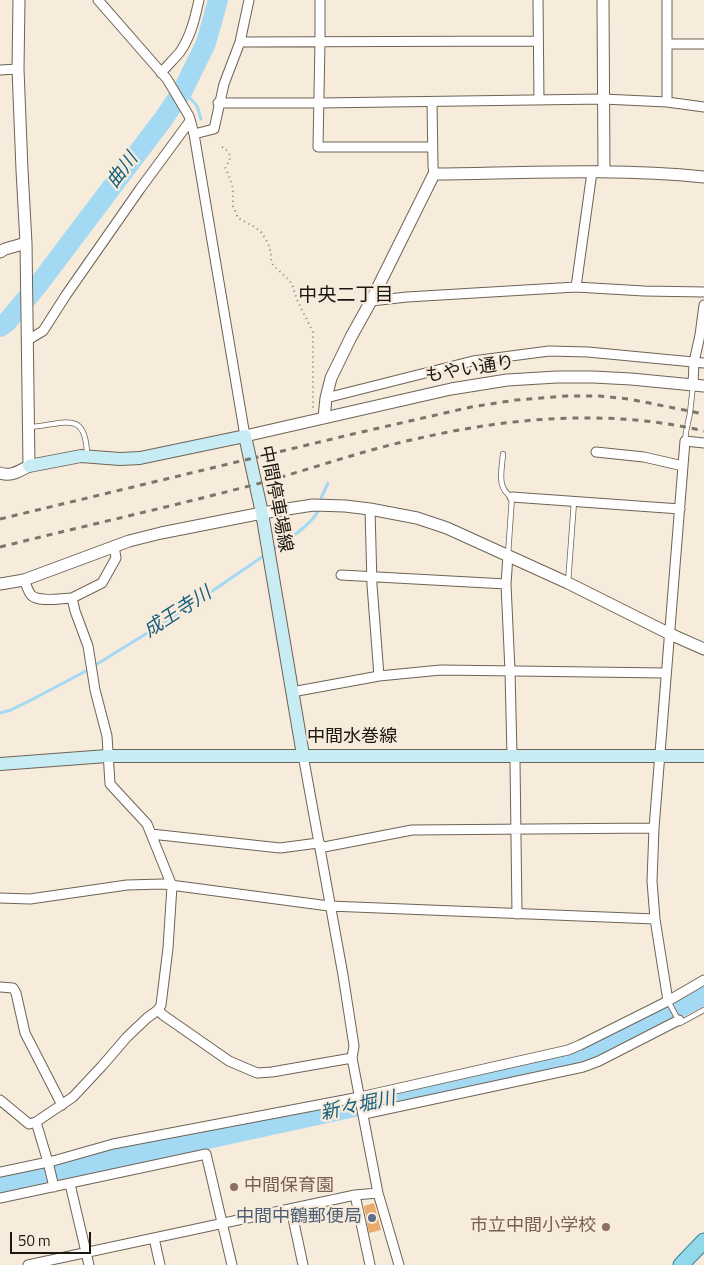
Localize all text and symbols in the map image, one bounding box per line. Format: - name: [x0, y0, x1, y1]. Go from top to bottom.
- water label: 曲川: [102, 149, 144, 193]
- district label: 中央二丁目: [299, 285, 393, 307]
- street label: もやい通り: [424, 352, 516, 388]
- street label: 中間停車場線: [254, 444, 296, 554]
- water label: 成王寺川: [140, 583, 216, 643]
- street label: 中間水巻線: [307, 727, 397, 749]
- water label: 新々堀川: [318, 1088, 398, 1126]
- place label: 中間保育園: [244, 1176, 334, 1198]
- marker: 中間保育園: [228, 1181, 240, 1193]
- place label: 中間中鶴郵便局: [236, 1207, 362, 1229]
- marker: 中間中鶴郵便局: [366, 1212, 378, 1224]
- place label: 市立中間小学校: [470, 1216, 596, 1238]
- marker: 市立中間小学校: [600, 1221, 612, 1233]
- scale bar: [12, 1222, 94, 1254]
- text: 50 m: [18, 1229, 51, 1252]

